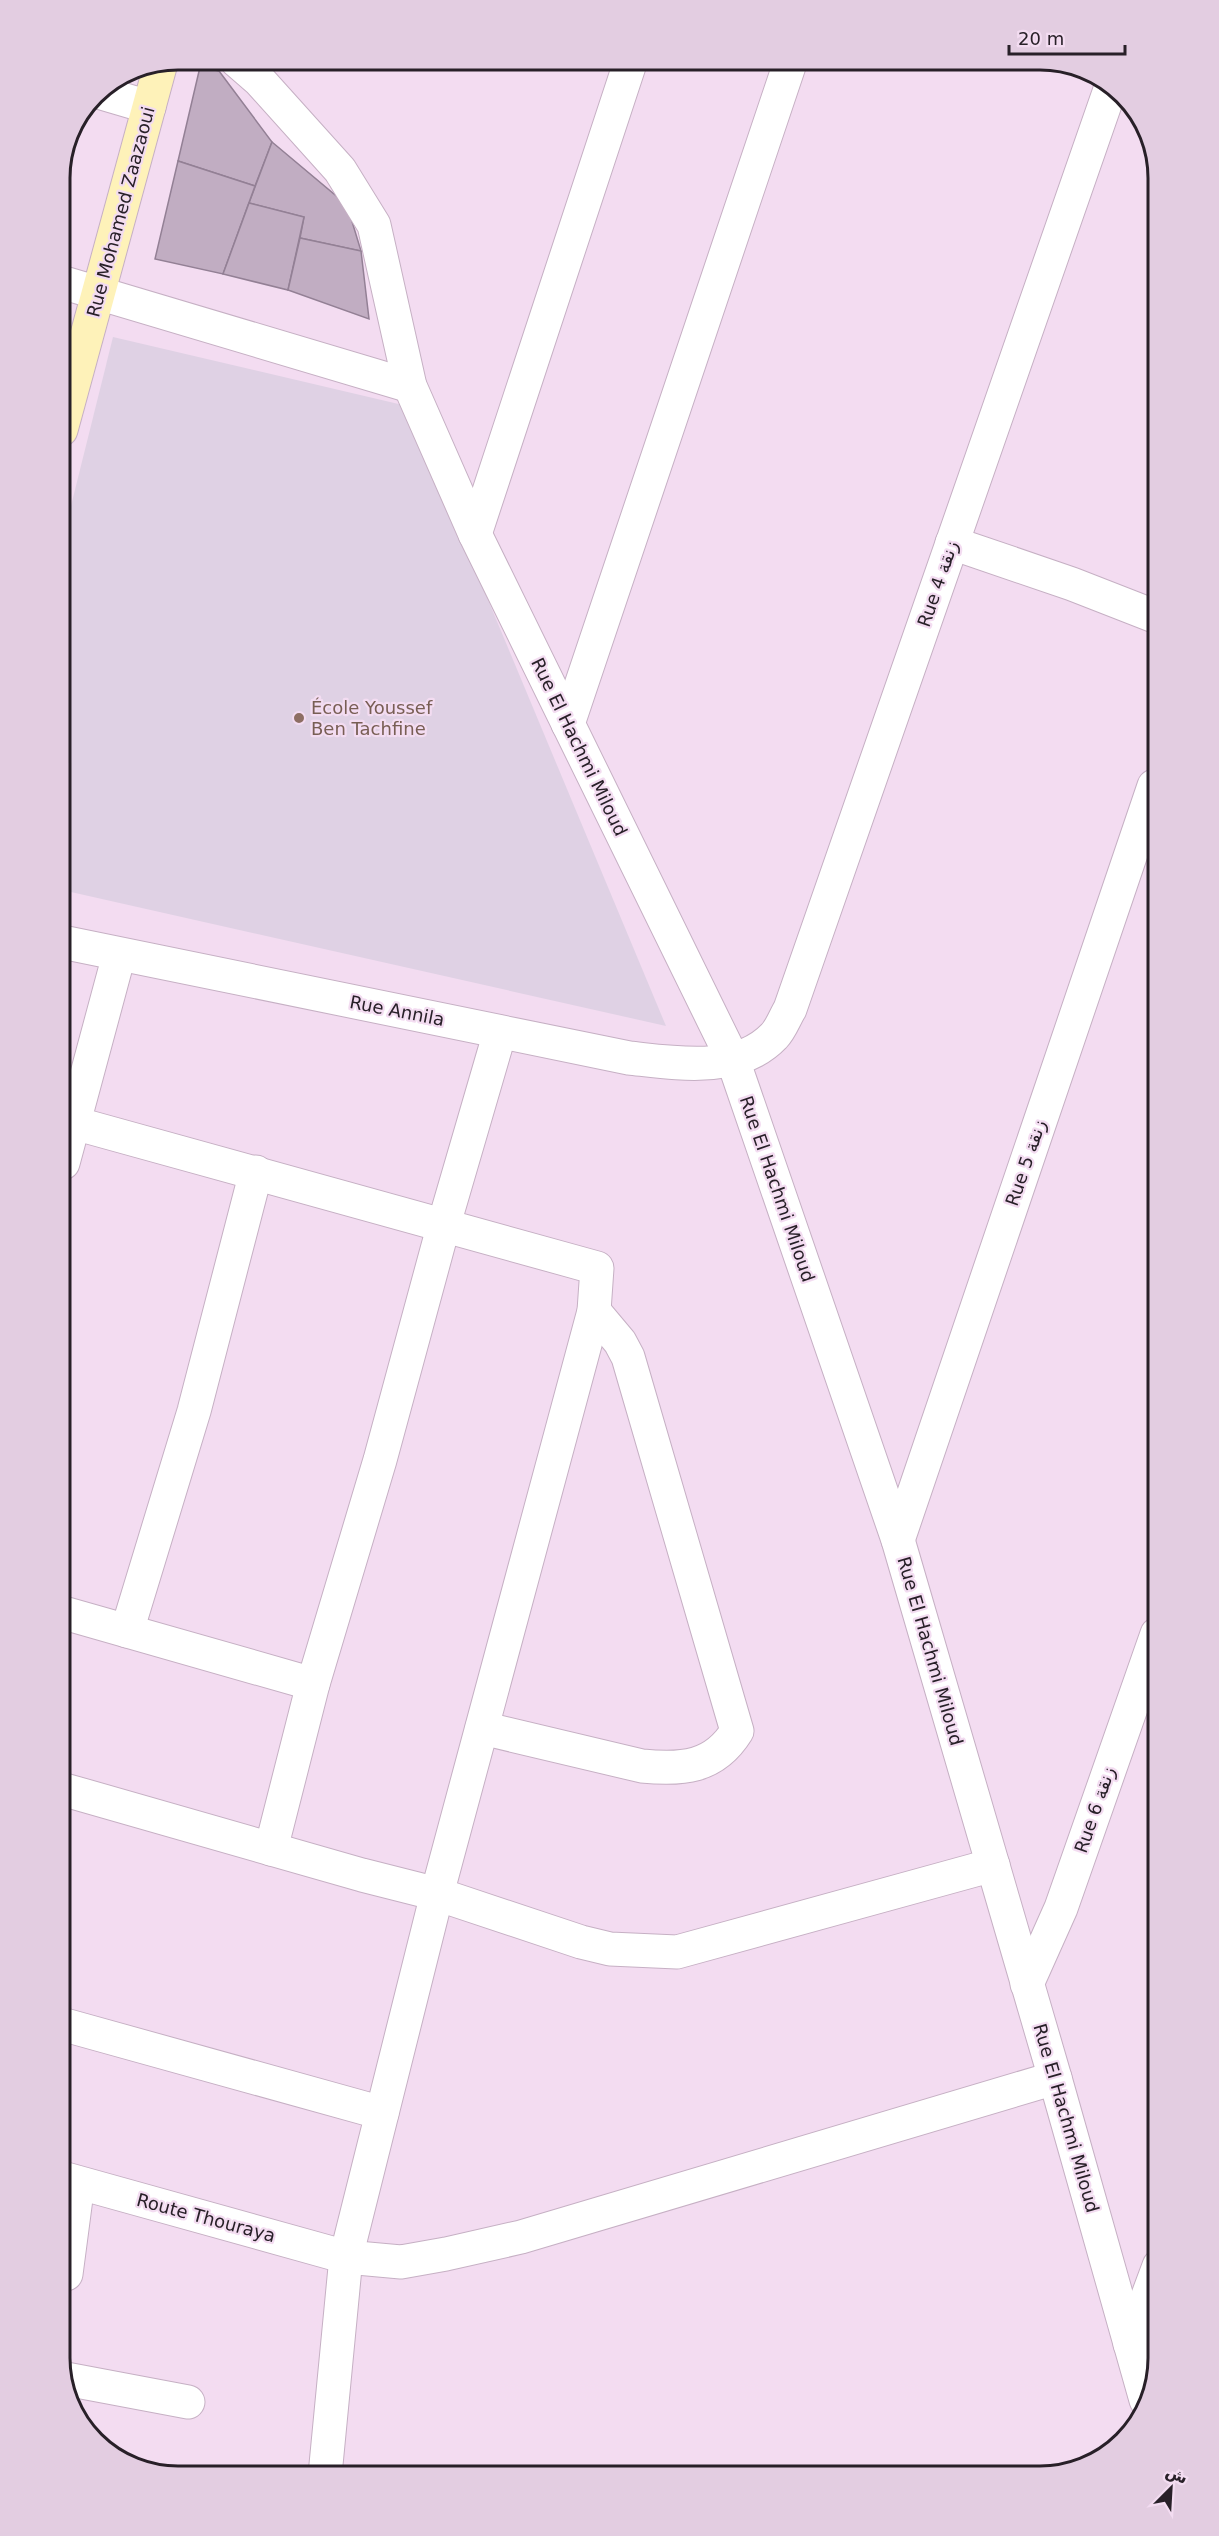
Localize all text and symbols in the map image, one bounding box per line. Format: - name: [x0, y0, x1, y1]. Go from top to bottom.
- scale bar: [1009, 18, 1124, 56]
- text: 20 m: [1018, 28, 1064, 49]
- street label: Rue Mohamed Zaazaoui: [82, 104, 159, 319]
- street label: Rue 4 زنقة: [913, 538, 962, 630]
- street label: Rue El Hachmi Miloud: [527, 654, 632, 839]
- place label: École Youssef Ben Tachfine: [311, 697, 433, 739]
- marker: École Youssef Ben Tachfine: [292, 711, 306, 725]
- street label: Rue Annila: [348, 991, 446, 1030]
- street label: Rue El Hachmi Miloud: [736, 1093, 819, 1285]
- street label: Rue 5 زنقة: [1001, 1117, 1050, 1209]
- street label: Rue El Hachmi Miloud: [893, 1554, 968, 1748]
- street label: Rue 6 زنقة: [1070, 1764, 1119, 1856]
- street label: Rue El Hachmi Miloud: [1029, 2021, 1104, 2215]
- street label: Route Thouraya: [134, 2189, 278, 2246]
- north arrow: [1141, 2458, 1201, 2518]
- text: ش: [1163, 2462, 1191, 2488]

